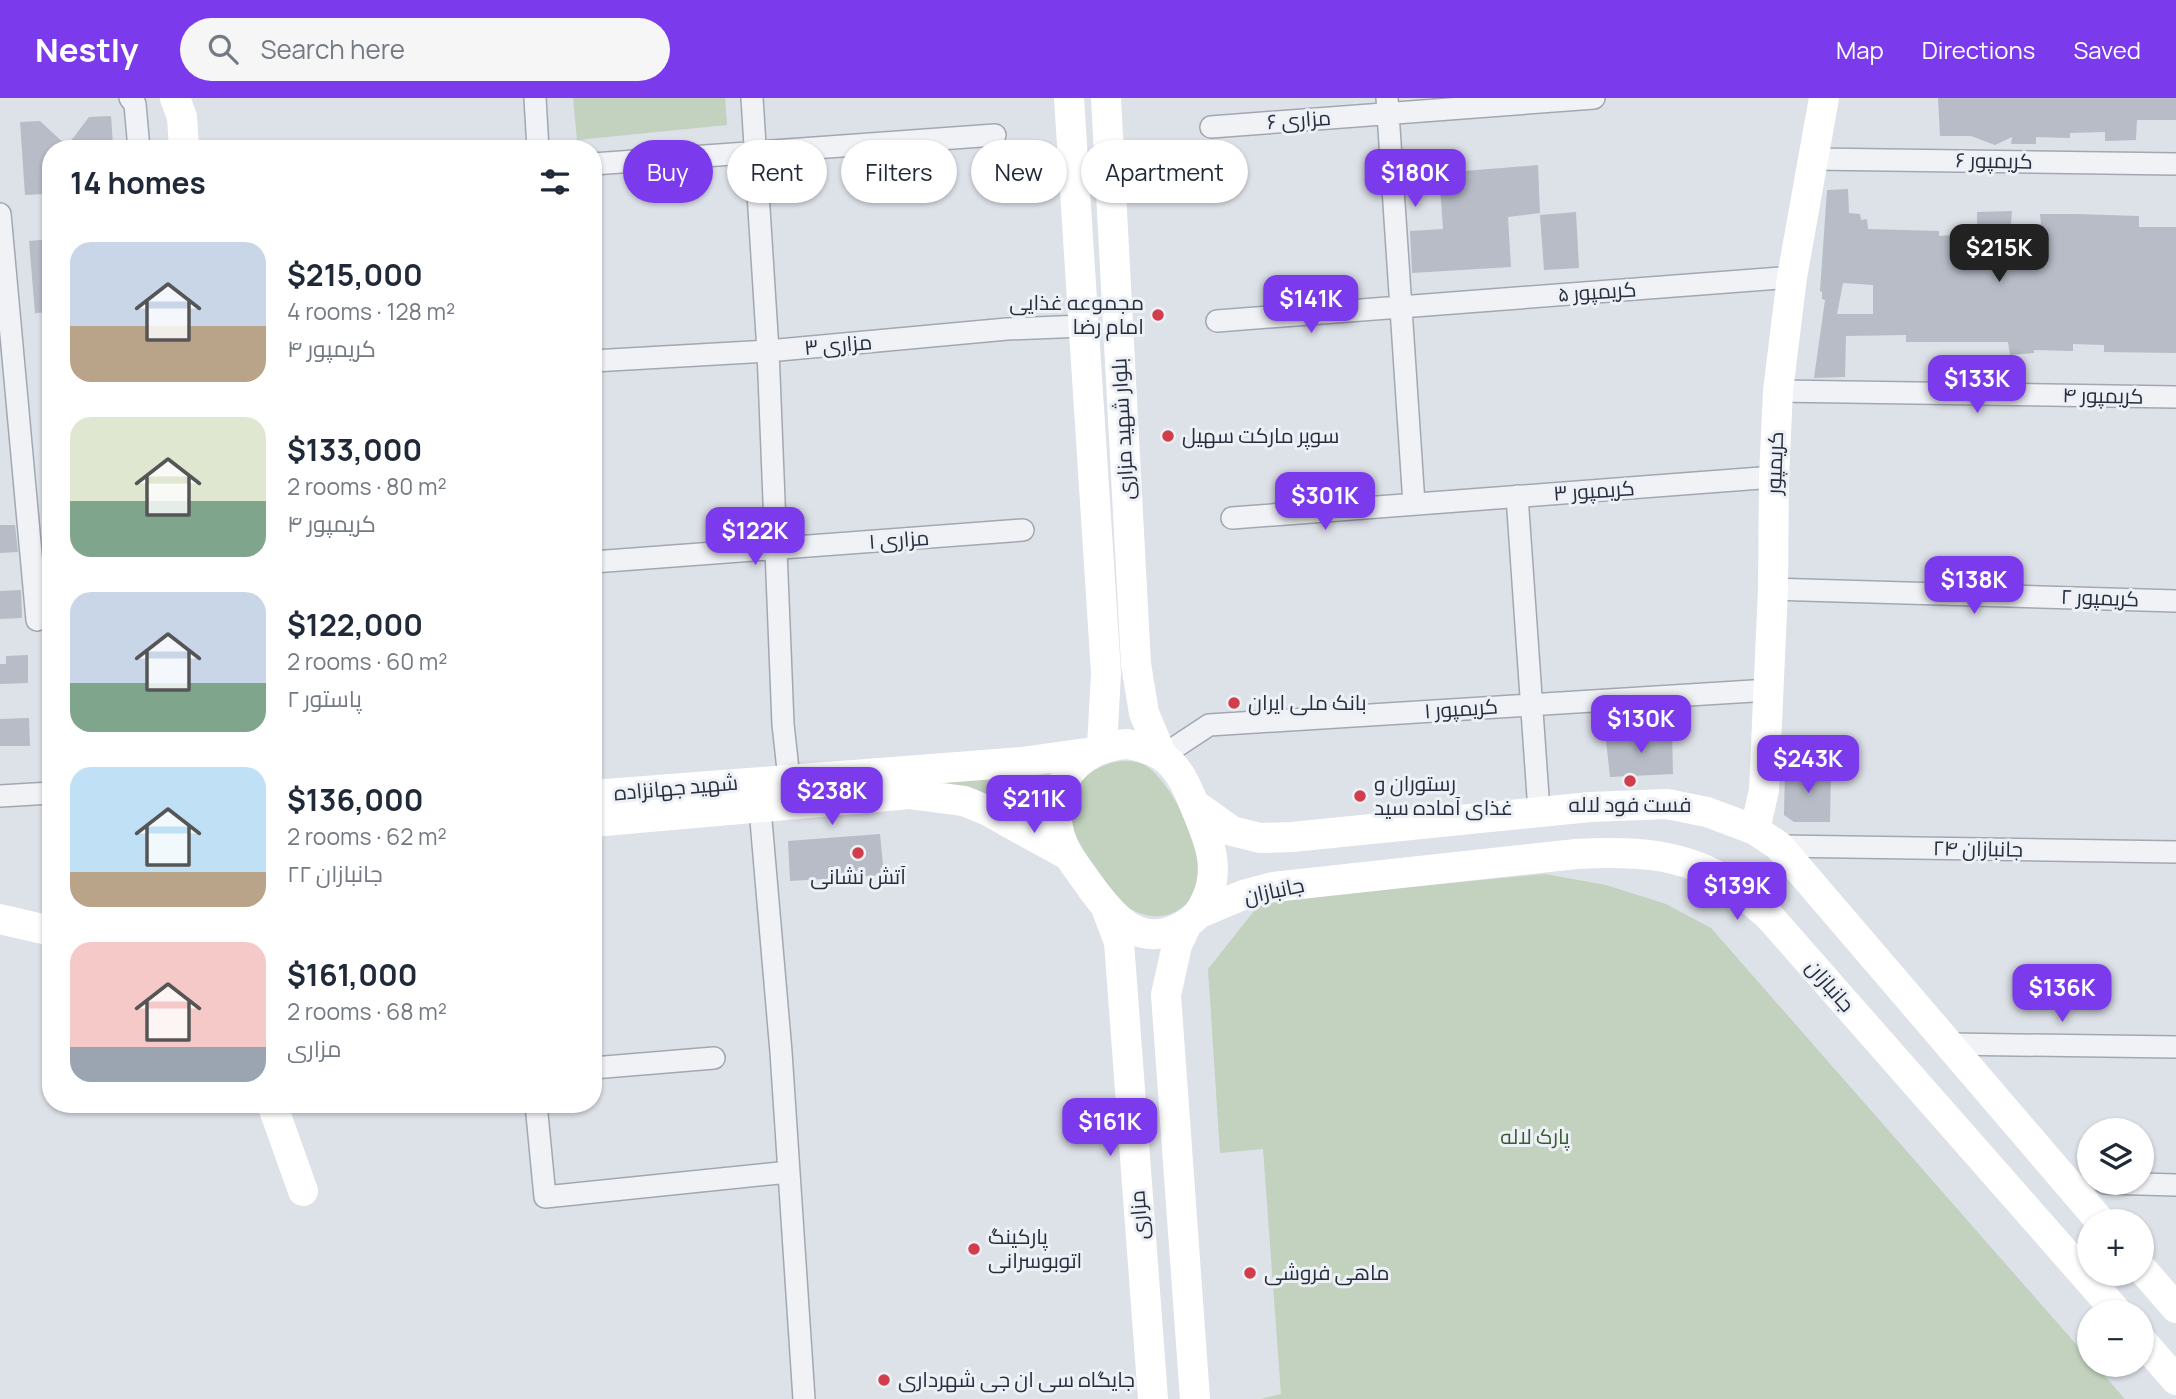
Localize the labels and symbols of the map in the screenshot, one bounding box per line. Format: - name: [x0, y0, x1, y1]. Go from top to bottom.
- street label: مزاری ۶: [1266, 103, 1332, 135]
- street label: کریمپور ۶: [1955, 145, 2033, 175]
- pin: $180K: [1366, 150, 1464, 209]
- pin: $215K: [1950, 225, 2048, 284]
- street label: کریمپور ۵: [1557, 274, 1637, 308]
- pin: $141K: [1262, 275, 1360, 335]
- place label: مجموعه غذایی امام رضا: [1009, 288, 1144, 341]
- marker: مجموعه غذایی امام رضا: [1150, 307, 1166, 323]
- street label: مزاری ۳: [803, 327, 873, 361]
- pin: $133K: [1928, 356, 2026, 415]
- street label: بلوار شهید مزاری: [1104, 357, 1140, 501]
- street label: کریمپور ۴: [2062, 380, 2144, 410]
- place label: سوپر مارکت سهیل: [1182, 421, 1339, 450]
- marker: سوپر مارکت سهیل: [1160, 428, 1176, 444]
- street label: کریمپور: [1759, 431, 1789, 496]
- pin: $301K: [1276, 472, 1374, 532]
- street label: کریمپور ۳: [1552, 473, 1636, 507]
- pin: $122K: [706, 508, 804, 567]
- street label: مزاری ۱: [868, 523, 930, 555]
- pin: $138K: [1925, 556, 2023, 616]
- street label: کریمپور ۲: [2060, 582, 2140, 612]
- place label: بانک ملی ایران: [1248, 688, 1367, 716]
- street label: کریمپور ۱: [1423, 691, 1499, 725]
- marker: بانک ملی ایران: [1226, 695, 1242, 711]
- pin: $130K: [1592, 696, 1690, 755]
- pin: $243K: [1759, 736, 1857, 795]
- street label: شهید جهانزاده: [613, 768, 739, 806]
- pin: $238K: [783, 768, 881, 827]
- place label: رستوران و غذای آماده سید: [1374, 769, 1513, 821]
- marker: فست فود لاله: [1622, 773, 1638, 789]
- pin: $211K: [985, 776, 1083, 835]
- marker: رستوران و غذای آماده سید: [1352, 788, 1368, 804]
- place label: فست فود لاله: [1569, 790, 1691, 818]
- street label: جانبازان ۲۴: [1933, 833, 2023, 863]
- marker: آتش نشانی: [850, 845, 866, 861]
- place label: آتش نشانی: [810, 862, 906, 890]
- pin: $139K: [1688, 862, 1786, 922]
- street label: جانبازان: [1241, 870, 1307, 910]
- street label: جانبازان: [1800, 953, 1861, 1018]
- pin: $136K: [2013, 964, 2111, 1024]
- pin: $161K: [1061, 1098, 1159, 1158]
- park label: پارک لاله: [1500, 1122, 1570, 1151]
- street label: مزاری: [1122, 1189, 1154, 1241]
- place label: پارکینگ اتوبوسرانی: [988, 1222, 1082, 1274]
- marker: پارکینگ اتوبوسرانی: [966, 1241, 982, 1257]
- place label: ماهی فروشی: [1264, 1258, 1390, 1286]
- marker: ماهی فروشی: [1242, 1265, 1258, 1281]
- place label: جایگاه سی ان جی شهرداری: [898, 1365, 1135, 1393]
- marker: جایگاه سی ان جی شهرداری: [876, 1372, 892, 1388]

